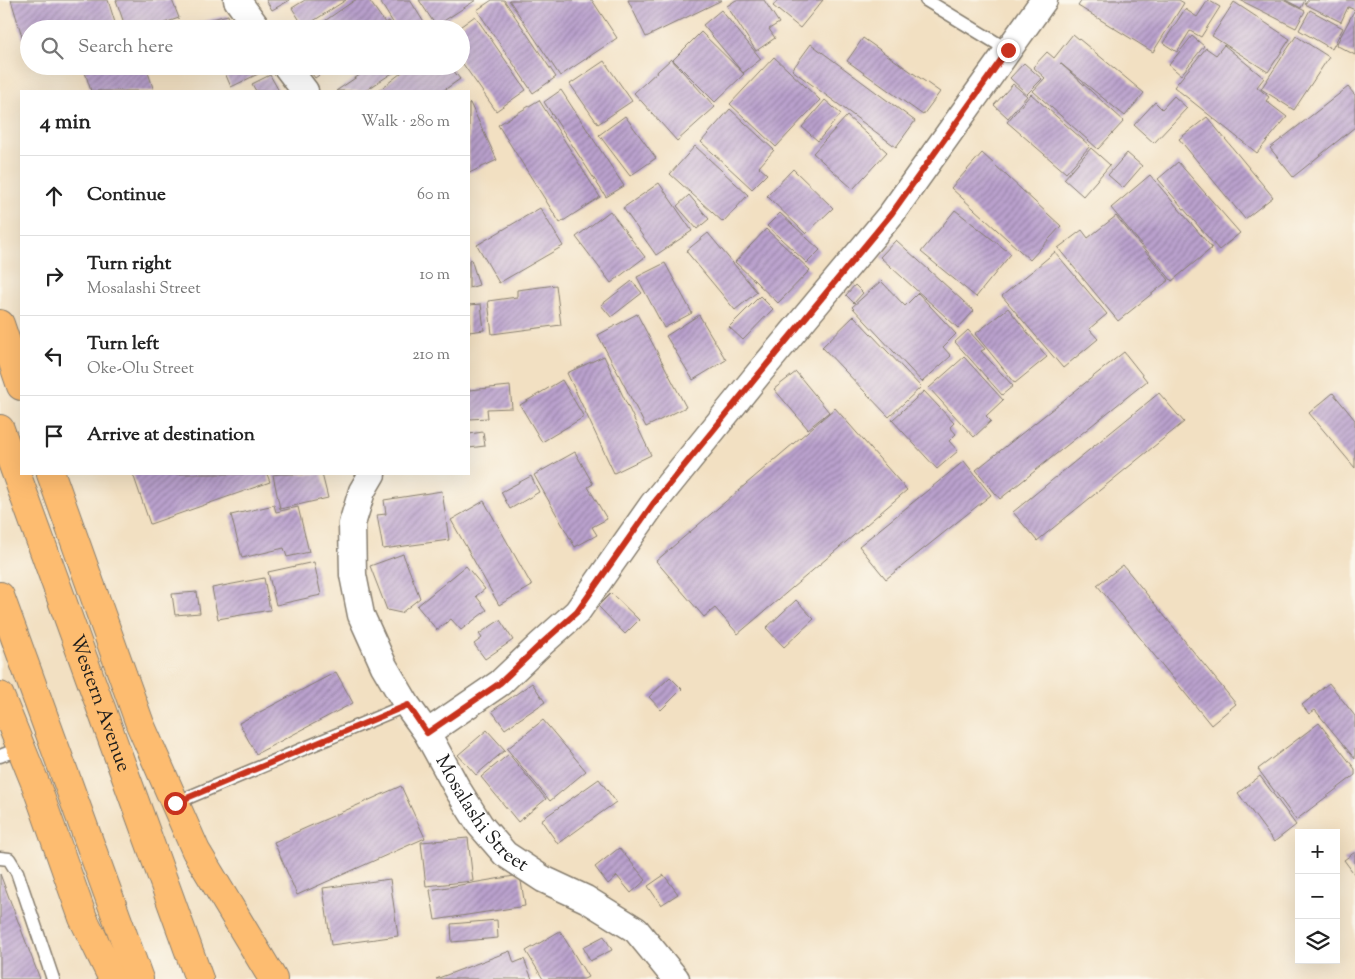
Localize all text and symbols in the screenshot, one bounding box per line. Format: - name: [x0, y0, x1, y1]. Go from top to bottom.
- search box: [20, 20, 470, 75]
- icon: search: [38, 34, 66, 62]
- text: Search here: [78, 34, 173, 61]
- route end: [997, 39, 1020, 62]
- text: 4 min: [40, 108, 91, 138]
- text: Walk · 280 m: [361, 111, 450, 134]
- icon: ahead: [40, 182, 68, 210]
- text: Continue: [87, 182, 166, 209]
- text: 60 m: [417, 184, 450, 207]
- text: Turn right: [87, 251, 171, 278]
- icon: right: [40, 262, 68, 290]
- text: 10 m: [420, 264, 450, 287]
- text: Mosalashi Street: [87, 278, 201, 301]
- text: Turn left: [87, 331, 159, 358]
- icon: left: [40, 342, 68, 370]
- text: 210 m: [412, 344, 450, 367]
- text: Oke-Olu Street: [87, 358, 194, 381]
- icon: arrive: [40, 422, 68, 450]
- text: Arrive at destination: [87, 422, 255, 449]
- street label: Western Avenue: [61, 631, 137, 776]
- street label: Mosalashi Street: [427, 750, 534, 880]
- route start: [164, 792, 187, 815]
- map controls: [1295, 829, 1340, 964]
- button: +: [1295, 829, 1340, 874]
- button: −: [1295, 874, 1340, 919]
- button: layers: [1295, 919, 1340, 964]

